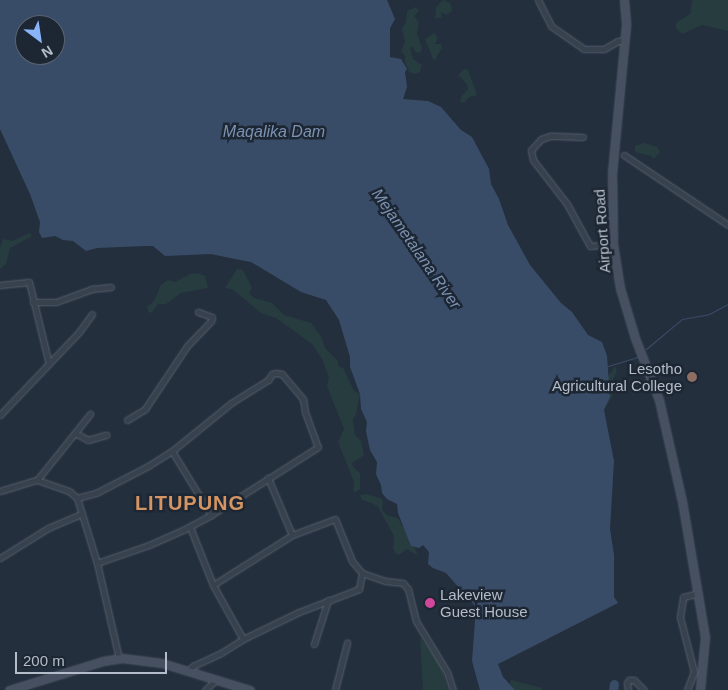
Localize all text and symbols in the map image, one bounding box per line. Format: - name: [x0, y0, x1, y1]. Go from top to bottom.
- north arrow: [15, 15, 65, 65]
- text: N: [39, 43, 56, 61]
- water label: Maqalika Dam: [223, 122, 325, 142]
- water label: Mejametalana River: [367, 185, 465, 313]
- street label: Airport Road: [590, 188, 614, 274]
- place label: Lesotho Agricultural College: [552, 359, 682, 394]
- marker: Lesotho Agricultural College: [686, 371, 698, 383]
- district label: LITUPUNG: [134, 491, 246, 515]
- place label: Lakeview Guest House: [440, 585, 528, 620]
- marker: Lakeview Guest House: [424, 597, 436, 609]
- scale bar: [18, 642, 170, 674]
- text: 200 m: [23, 652, 65, 669]

